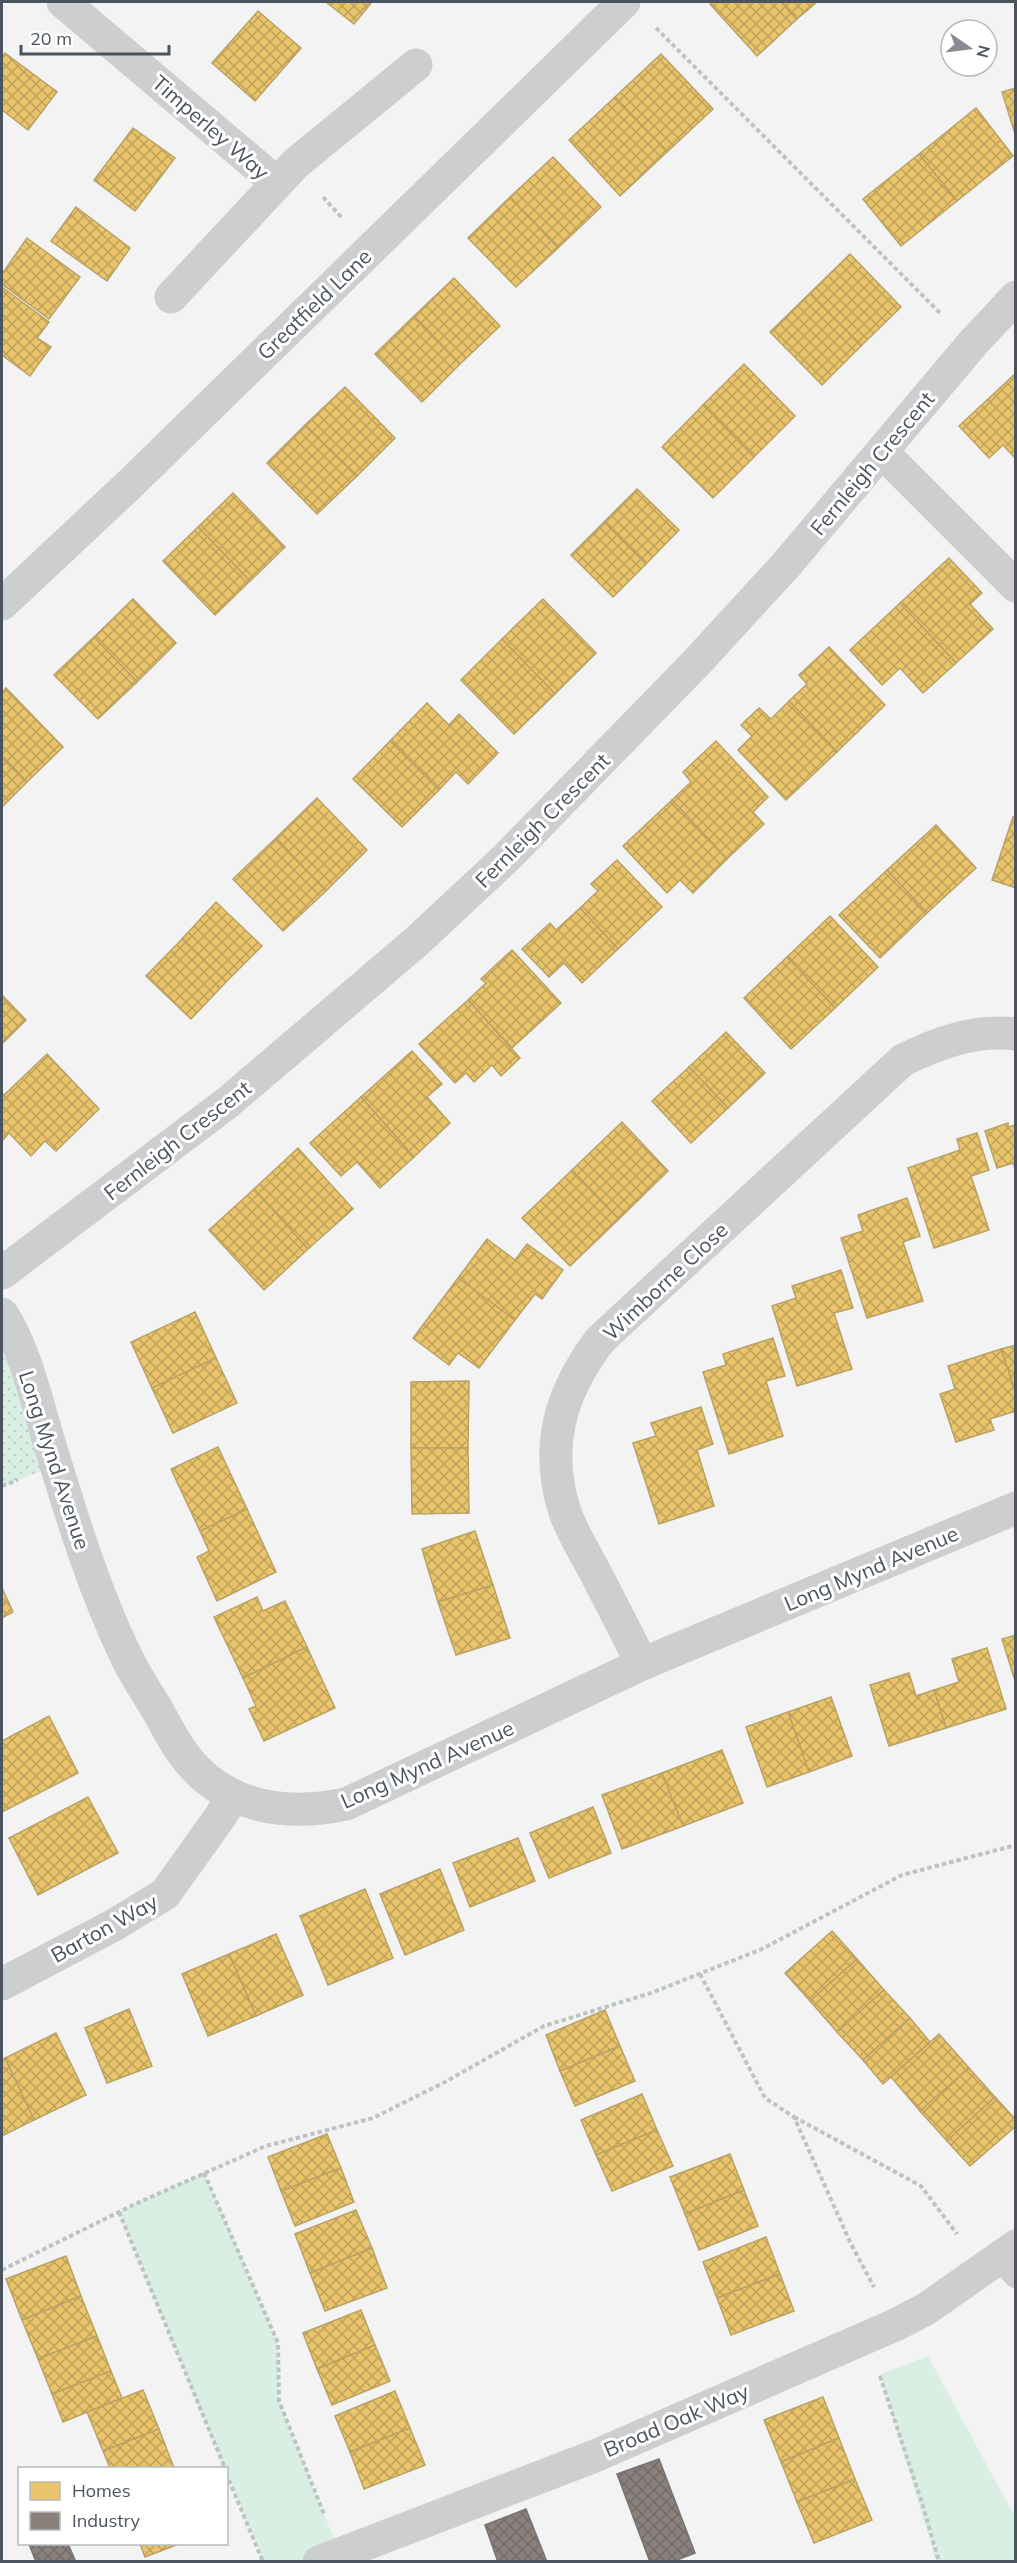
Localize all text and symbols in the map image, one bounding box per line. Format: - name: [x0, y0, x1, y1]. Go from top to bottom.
- scale bar: [21, 18, 170, 56]
- north arrow: [939, 18, 999, 78]
- text: 20 m: [30, 27, 72, 50]
- text: N: [972, 43, 995, 60]
- street label: Timperley Way: [147, 69, 275, 185]
- street label: Greatfield Lane: [252, 243, 376, 365]
- street label: Fernleigh Crescent: [804, 386, 940, 540]
- street label: Fernleigh Crescent: [469, 747, 615, 893]
- street label: Fernleigh Crescent: [98, 1074, 256, 1206]
- street label: Wimborne Close: [597, 1216, 733, 1346]
- street label: Long Mynd Avenue: [14, 1367, 96, 1553]
- street label: Long Mynd Avenue: [780, 1520, 962, 1616]
- street label: Long Mynd Avenue: [337, 1714, 517, 1814]
- street label: Barton Way: [46, 1888, 162, 1968]
- street label: Broad Oak Way: [599, 2378, 753, 2462]
- legend: [18, 2467, 228, 2545]
- text: Homes: [72, 2479, 131, 2502]
- text: Industry: [72, 2509, 141, 2532]

